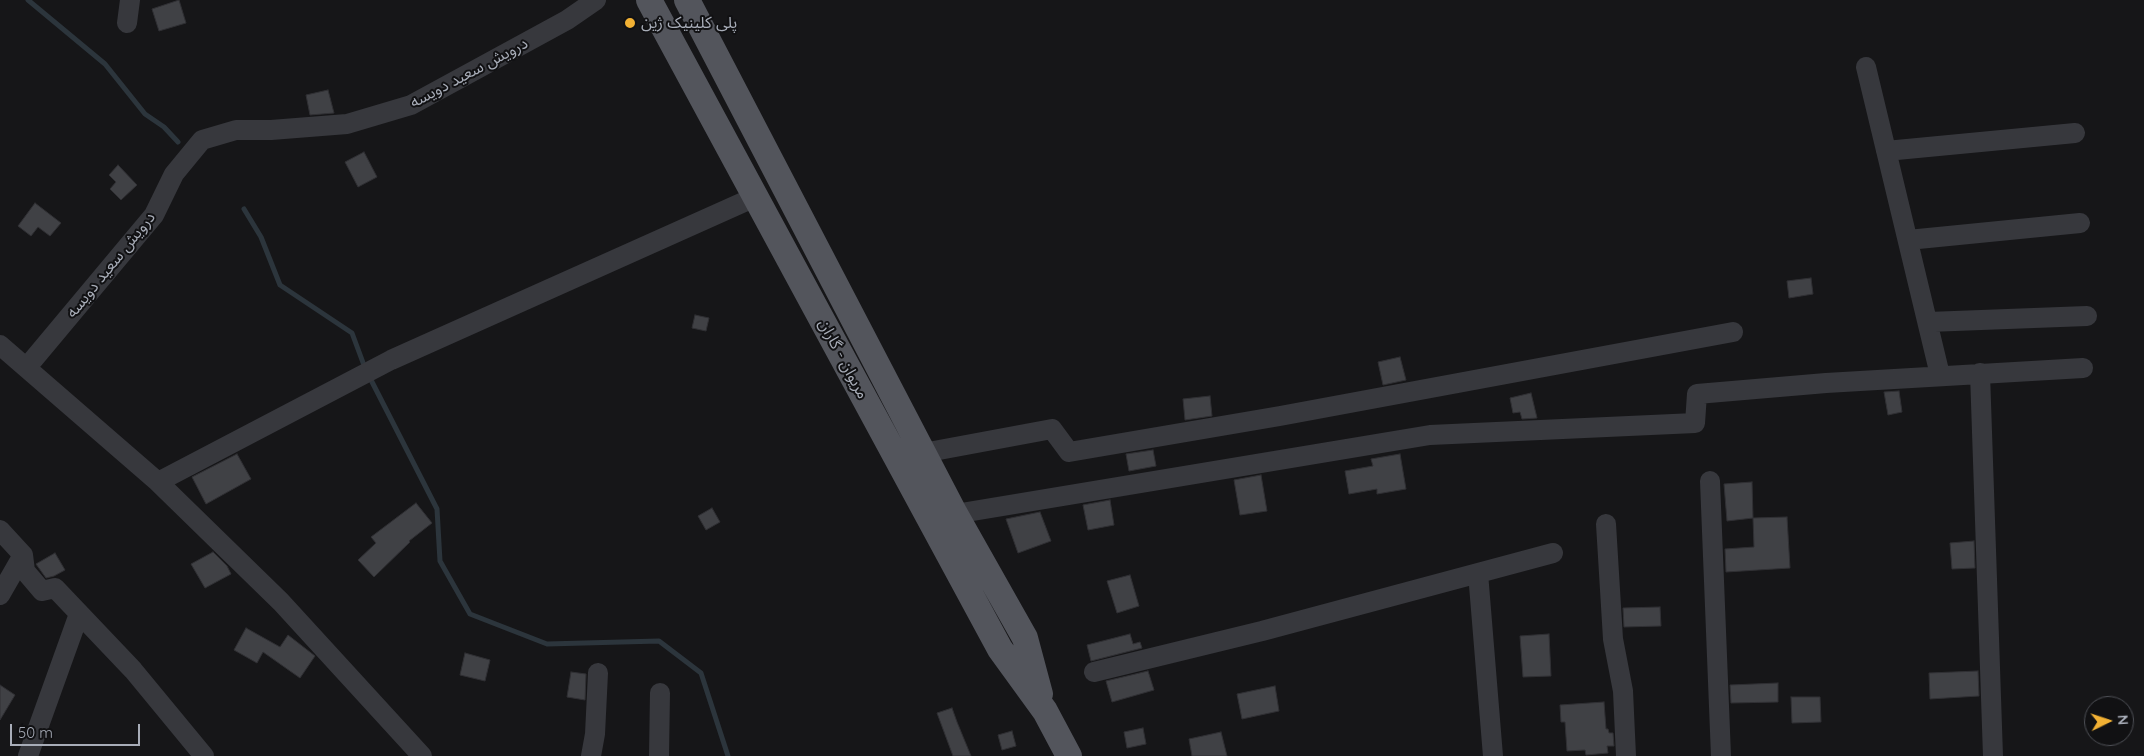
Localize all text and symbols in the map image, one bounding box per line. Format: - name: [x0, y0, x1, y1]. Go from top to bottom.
- place label: پلی کلینیک ژین: [641, 13, 737, 33]
- marker: پلی کلینیک ژین: [623, 16, 637, 30]
- street label: درویش سعید دویسه: [407, 34, 531, 112]
- street label: درویش سعید دویسه: [62, 208, 160, 322]
- street label: مریوان - گاران: [814, 316, 872, 402]
- north arrow: [2084, 696, 2134, 746]
- scale bar: [12, 714, 142, 746]
- text: N: [2114, 714, 2132, 726]
- text: 50 m: [18, 723, 53, 742]

